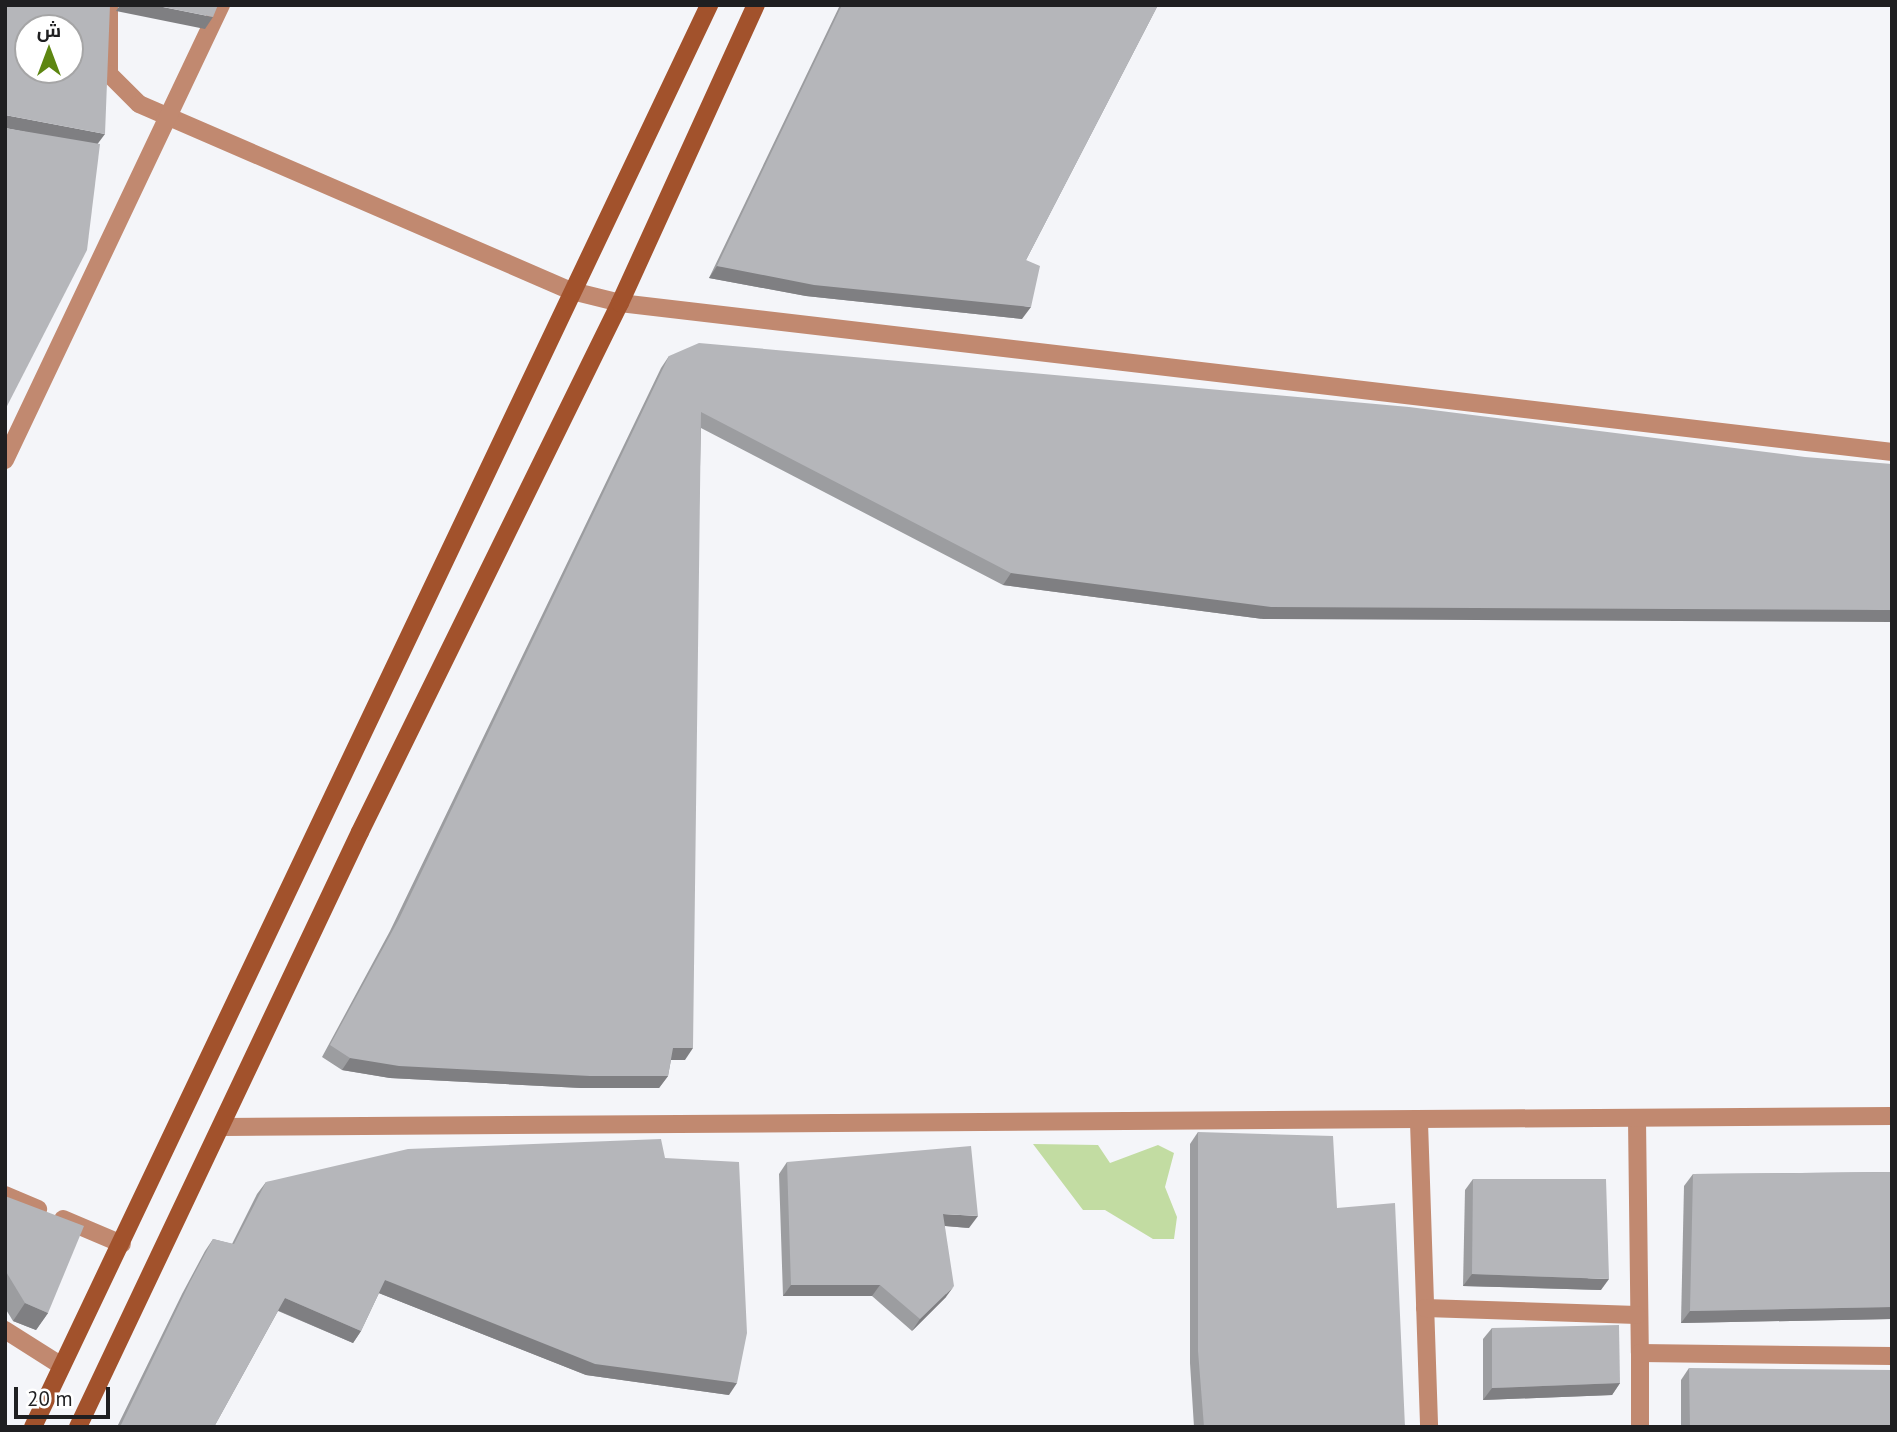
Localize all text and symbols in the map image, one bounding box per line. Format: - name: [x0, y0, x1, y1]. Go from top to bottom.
- north arrow: [14, 14, 84, 84]
- text: ش: [37, 18, 61, 42]
- scale bar: [18, 1372, 114, 1416]
- text: 20 m: [27, 1385, 73, 1412]

